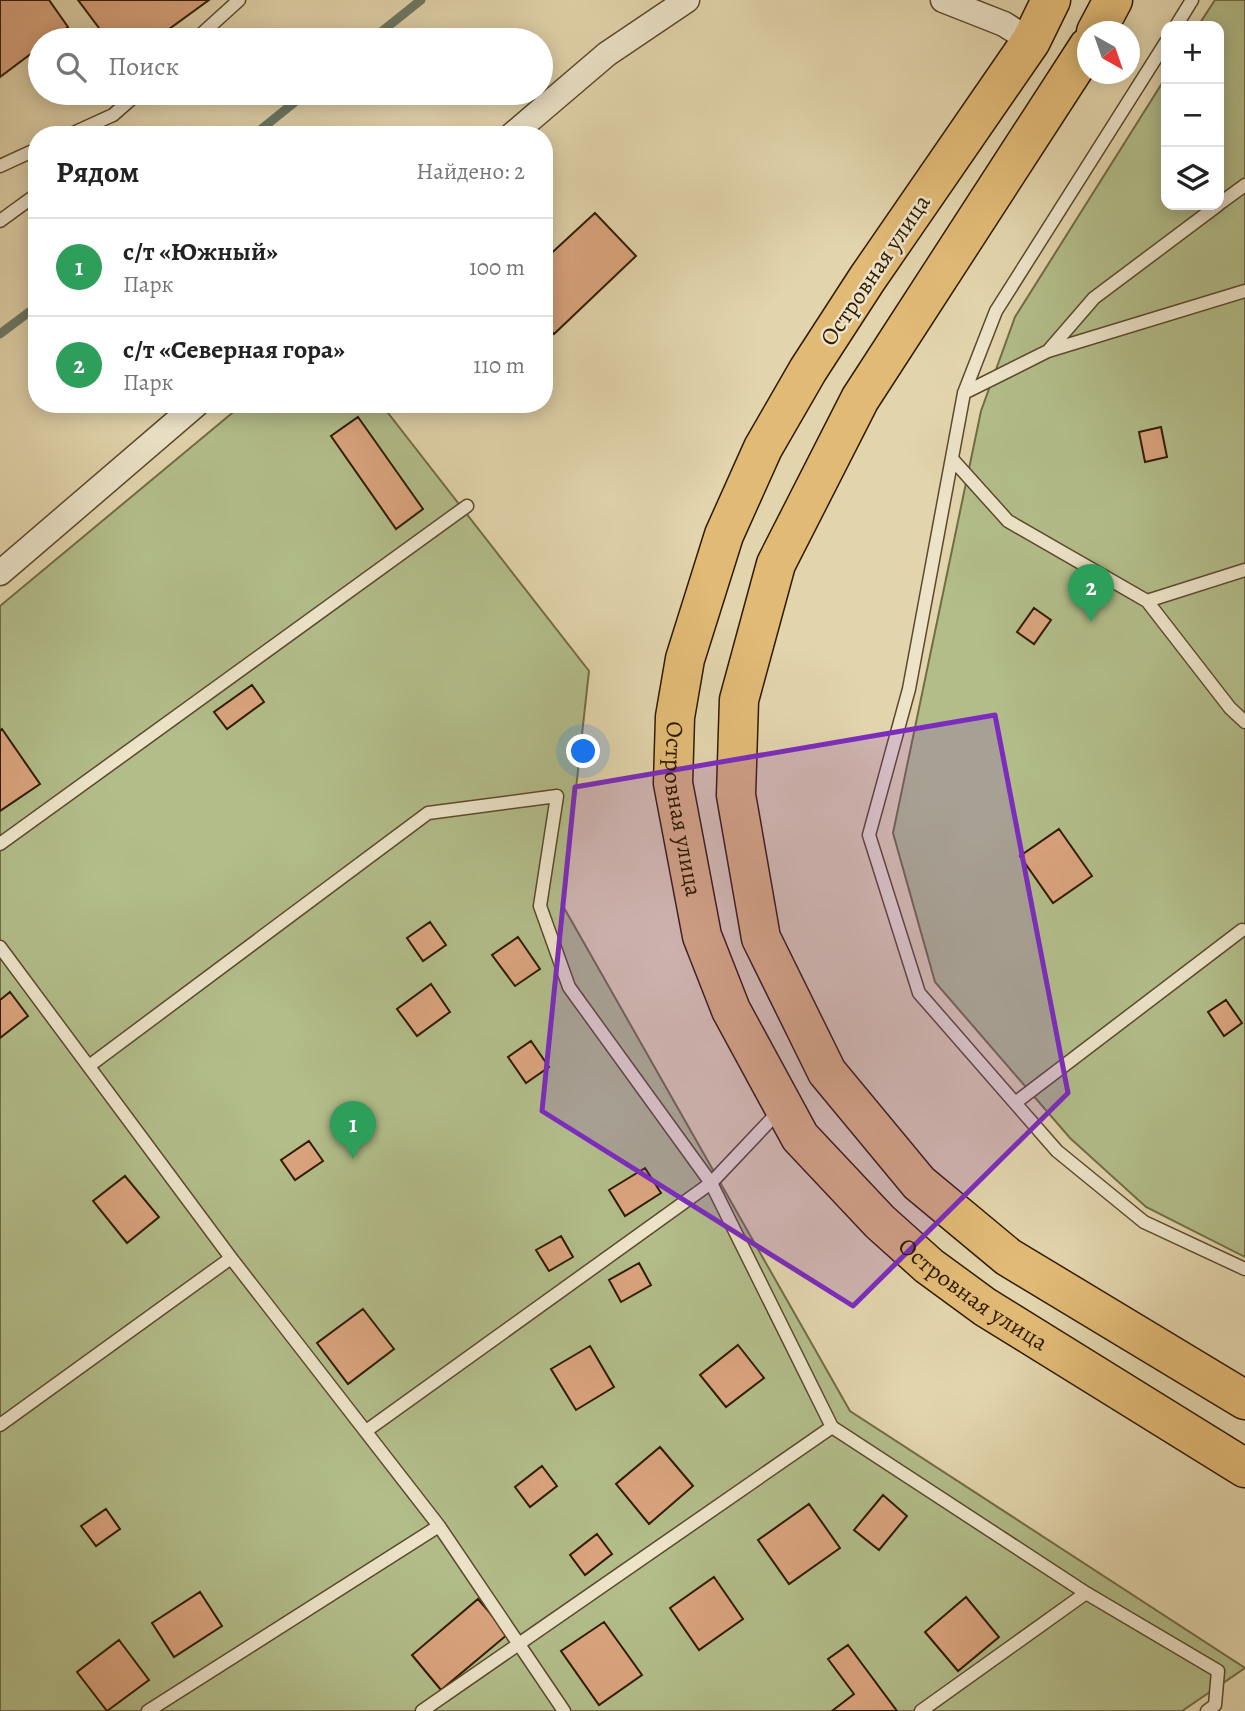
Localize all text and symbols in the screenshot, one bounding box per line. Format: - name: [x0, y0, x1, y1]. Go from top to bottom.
- north arrow: [1077, 21, 1140, 84]
- map controls: [1161, 21, 1224, 210]
- button: +: [1161, 21, 1224, 84]
- search box: [28, 28, 553, 105]
- icon: search: [52, 48, 90, 86]
- text: Поиск: [108, 49, 179, 84]
- button: −: [1161, 84, 1224, 147]
- button: layers: [1161, 147, 1224, 210]
- text: Рядом: [56, 152, 139, 192]
- text: Найдено: 2: [416, 156, 525, 187]
- street label: Островная улица: [812, 188, 938, 352]
- text: с/т «Южный»: [123, 234, 278, 269]
- text: 1: [75, 252, 83, 283]
- text: 100 m: [469, 252, 525, 283]
- text: Парк: [123, 269, 174, 300]
- text: с/т «Северная гора»: [123, 332, 345, 367]
- text: 2: [73, 350, 85, 381]
- text: 110 m: [473, 350, 525, 381]
- text: Парк: [123, 367, 174, 398]
- pin: 2: [1068, 564, 1114, 622]
- street label: Островная улица: [657, 721, 710, 899]
- your location: [566, 734, 600, 768]
- pin: 1: [330, 1101, 376, 1159]
- street label: Островная улица: [892, 1230, 1054, 1358]

